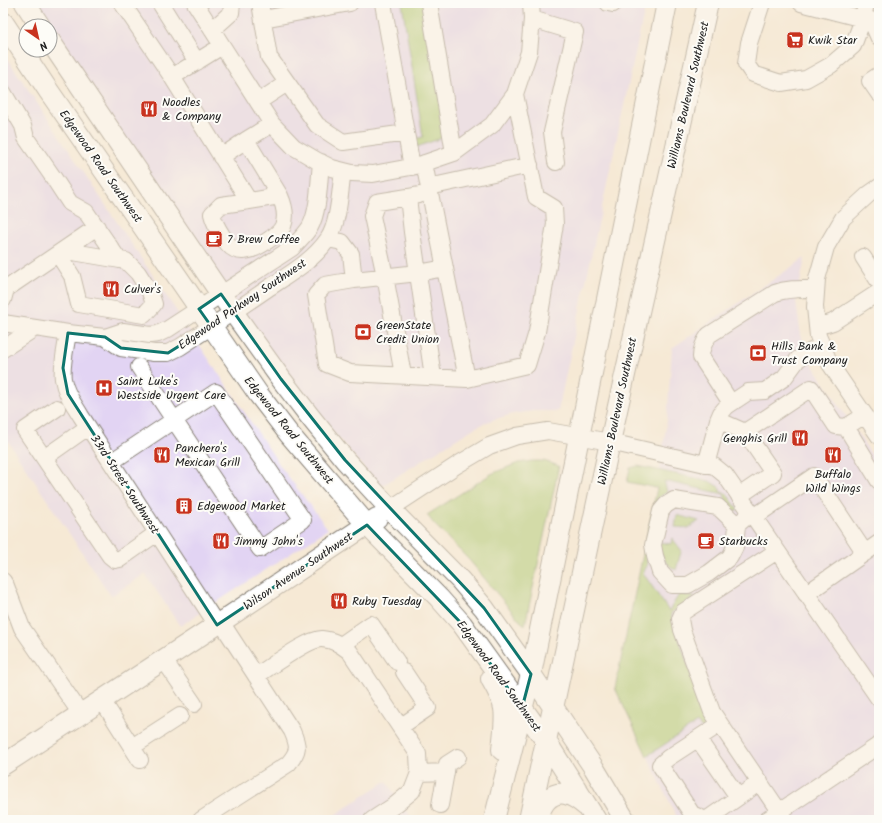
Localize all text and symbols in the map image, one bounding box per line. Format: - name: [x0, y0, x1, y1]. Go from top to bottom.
- north arrow: [18, 18, 58, 58]
- street label: Williams Boulevard Southwest: [662, 19, 715, 171]
- supermarket icon: Kwik Star: [785, 30, 805, 50]
- place label: Kwik Star: [808, 31, 858, 50]
- text: N: [35, 36, 51, 55]
- place label: Noodles & Company: [162, 93, 221, 126]
- restaurant icon: Noodles & Company: [139, 99, 159, 119]
- street label: Edgewood Road Southwest: [54, 106, 147, 227]
- cafe icon: 7 Brew Coffee: [204, 229, 224, 249]
- place label: 7 Brew Coffee: [227, 230, 300, 249]
- street label: Edgewood Parkway Southwest: [174, 254, 311, 355]
- restaurant icon: Culver's: [101, 279, 121, 299]
- place label: Culver's: [124, 280, 161, 299]
- place label: GreenState Credit Union: [376, 316, 439, 349]
- bank icon: GreenState Credit Union: [353, 322, 373, 342]
- street label: Williams Boulevard Southwest: [593, 335, 643, 487]
- place label: Hills Bank & Trust Company: [771, 337, 848, 370]
- bank icon: Hills Bank & Trust Company: [748, 343, 768, 363]
- place label: Saint Luke's Westside Urgent Care: [117, 372, 227, 405]
- street label: Edgewood Road Southwest: [239, 372, 339, 489]
- hospital icon: Saint Luke's Westside Urgent Care: [94, 378, 114, 398]
- restaurant icon: Genghis Grill: [790, 428, 810, 448]
- place label: Genghis Grill: [723, 429, 787, 448]
- street label: 33rd Street Southwest: [85, 431, 164, 538]
- place label: Panchero's Mexican Grill: [175, 439, 240, 472]
- restaurant icon: Panchero's Mexican Grill: [152, 445, 172, 465]
- restaurant icon: Buffalo Wild Wings: [823, 445, 843, 465]
- place label: Buffalo Wild Wings: [805, 465, 861, 498]
- building icon: Edgewood Market: [174, 496, 194, 516]
- place label: Edgewood Market: [197, 497, 286, 516]
- street label: Wilson Avenue Southwest: [240, 527, 357, 615]
- restaurant icon: Jimmy John's: [211, 531, 231, 551]
- cafe icon: Starbucks: [696, 531, 716, 551]
- place label: Jimmy John's: [234, 532, 303, 551]
- place label: Starbucks: [719, 532, 768, 551]
- restaurant icon: Ruby Tuesday: [329, 591, 349, 611]
- place label: Ruby Tuesday: [352, 592, 422, 611]
- street label: Edgewood Road Southwest: [451, 616, 546, 737]

